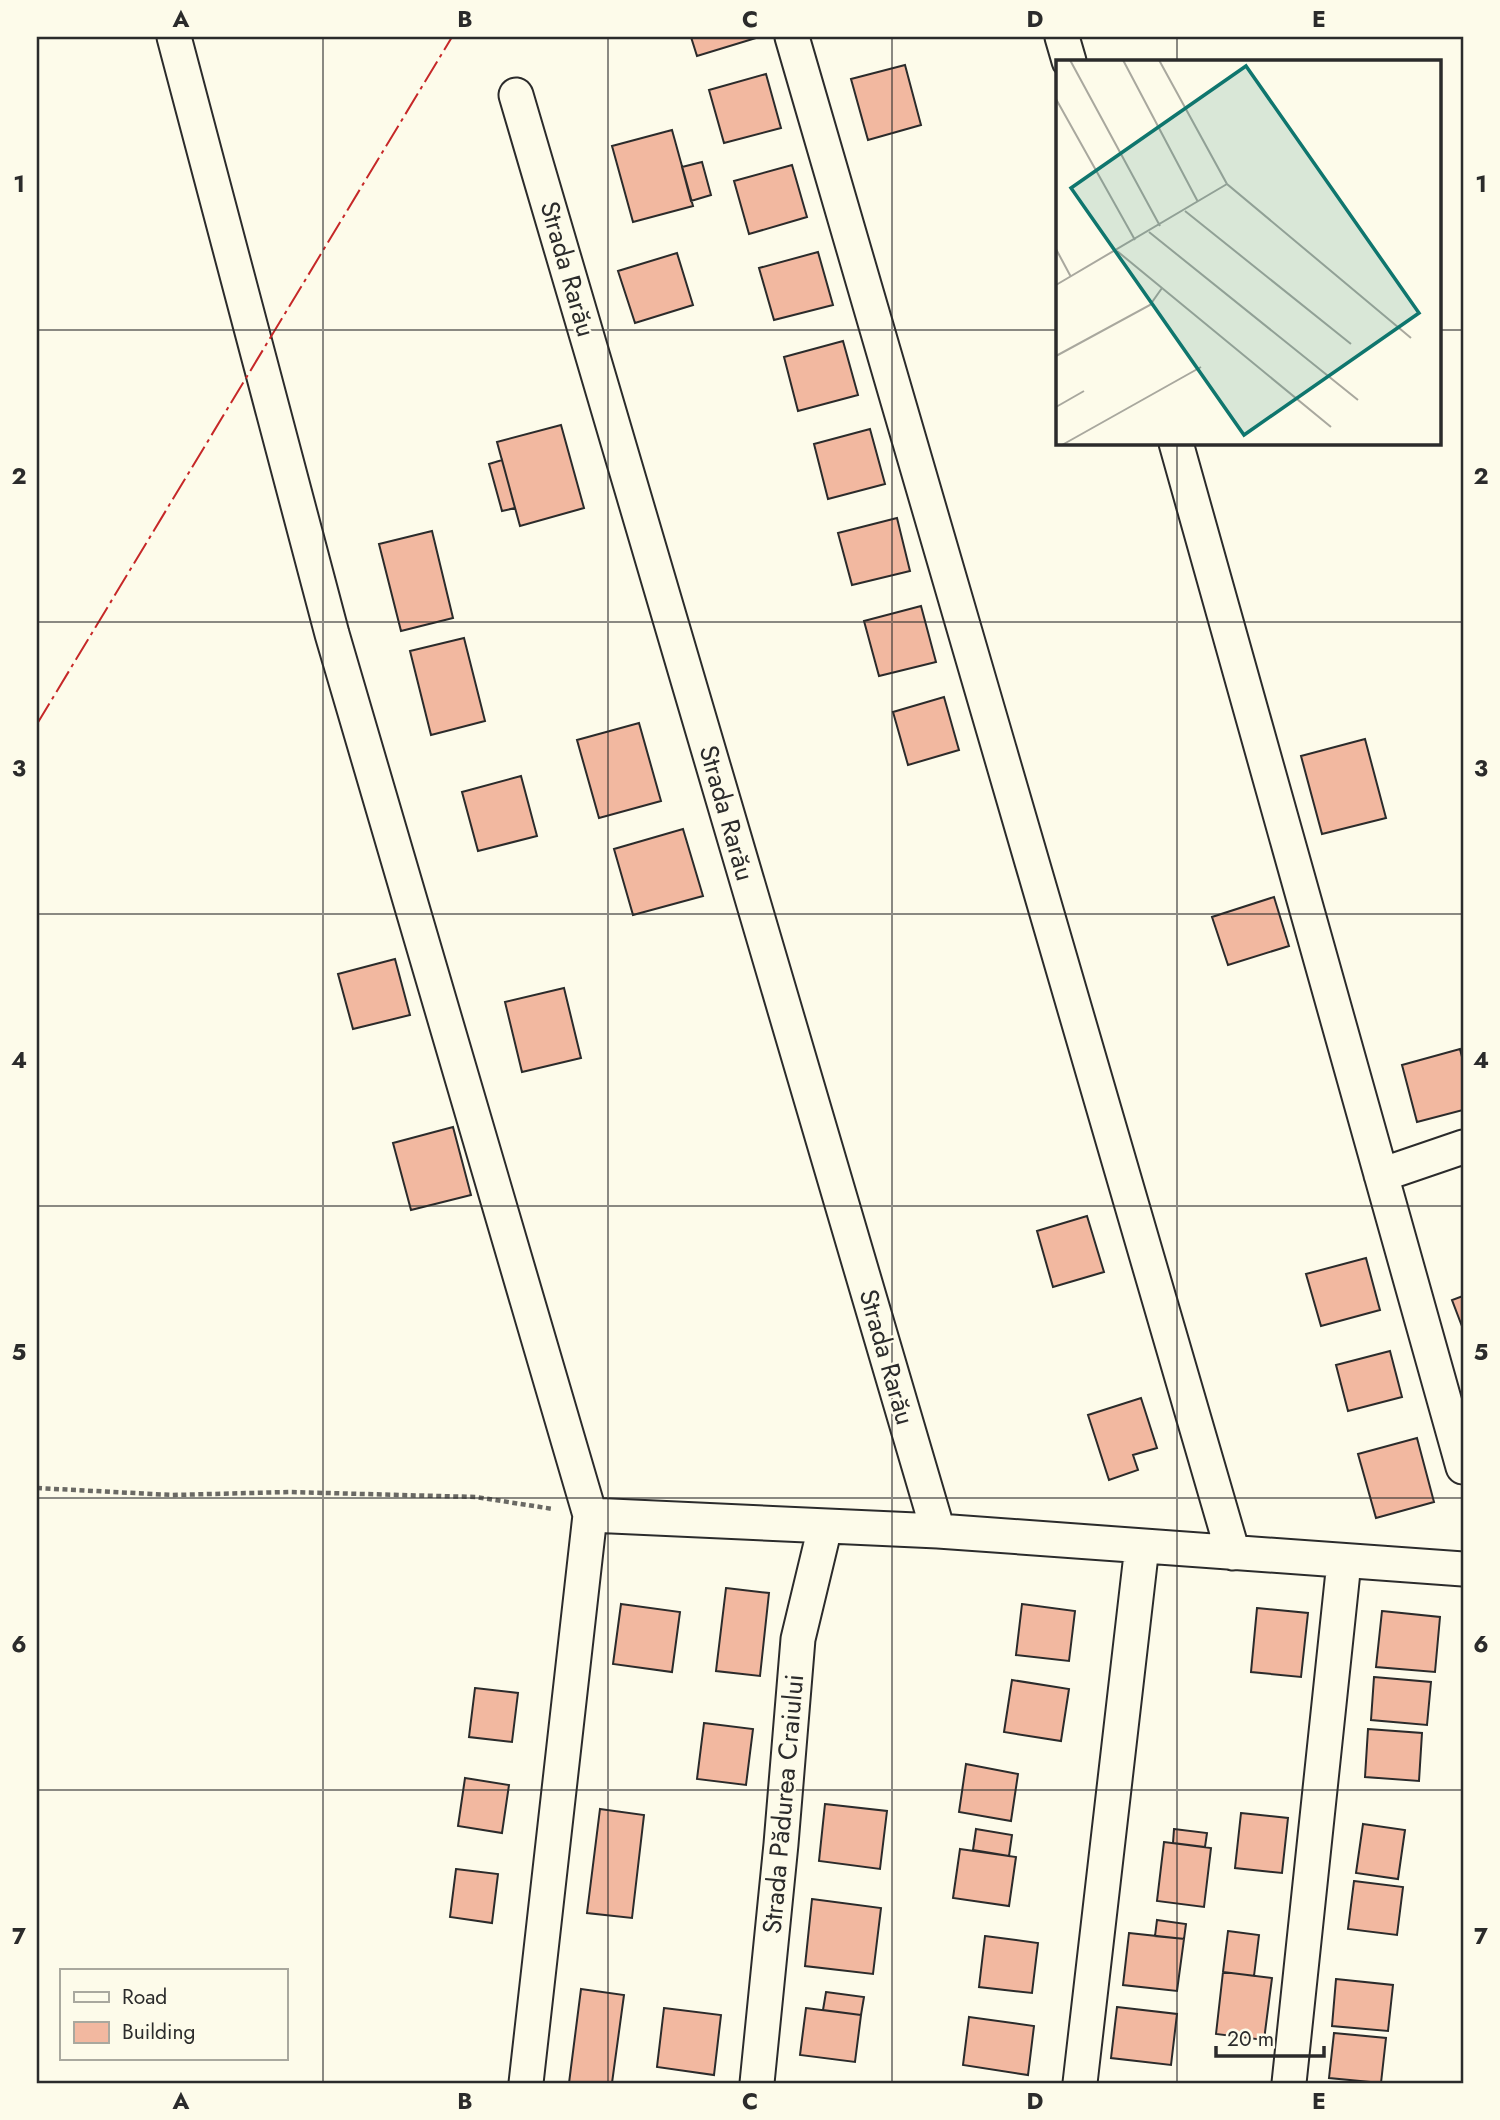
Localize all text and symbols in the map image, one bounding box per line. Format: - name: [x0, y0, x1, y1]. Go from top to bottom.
- text: A: [172, 2, 190, 36]
- text: B: [457, 2, 473, 36]
- text: C: [742, 2, 758, 36]
- text: D: [1027, 2, 1044, 36]
- text: E: [1312, 2, 1326, 36]
- inset map: [1056, 60, 1440, 444]
- text: 1: [13, 167, 25, 201]
- text: 1: [1475, 167, 1487, 201]
- street label: Strada Rarău: [531, 197, 605, 341]
- text: 2: [11, 459, 27, 493]
- text: 2: [1473, 459, 1489, 493]
- street label: Strada Rarău: [690, 741, 764, 885]
- text: 3: [12, 751, 26, 785]
- text: 3: [1474, 751, 1488, 785]
- text: 4: [11, 1043, 27, 1077]
- text: 4: [1473, 1043, 1489, 1077]
- street label: Strada Rarău: [850, 1285, 924, 1429]
- text: 5: [12, 1335, 26, 1369]
- text: 5: [1474, 1335, 1488, 1369]
- text: 6: [11, 1627, 27, 1661]
- text: 6: [1473, 1627, 1489, 1661]
- street label: Strada Pădurea Craiului: [753, 1673, 813, 1935]
- text: 7: [12, 1919, 26, 1953]
- text: 7: [1474, 1919, 1488, 1953]
- legend: [60, 1969, 287, 2060]
- text: Road: [122, 1982, 167, 2012]
- scale bar: [1216, 2015, 1325, 2059]
- text: Building: [122, 2017, 195, 2047]
- text: 20 m: [1227, 2024, 1274, 2054]
- text: A: [172, 2084, 190, 2118]
- text: B: [457, 2084, 473, 2118]
- text: C: [742, 2084, 758, 2118]
- text: D: [1027, 2084, 1044, 2118]
- text: E: [1312, 2084, 1326, 2118]

